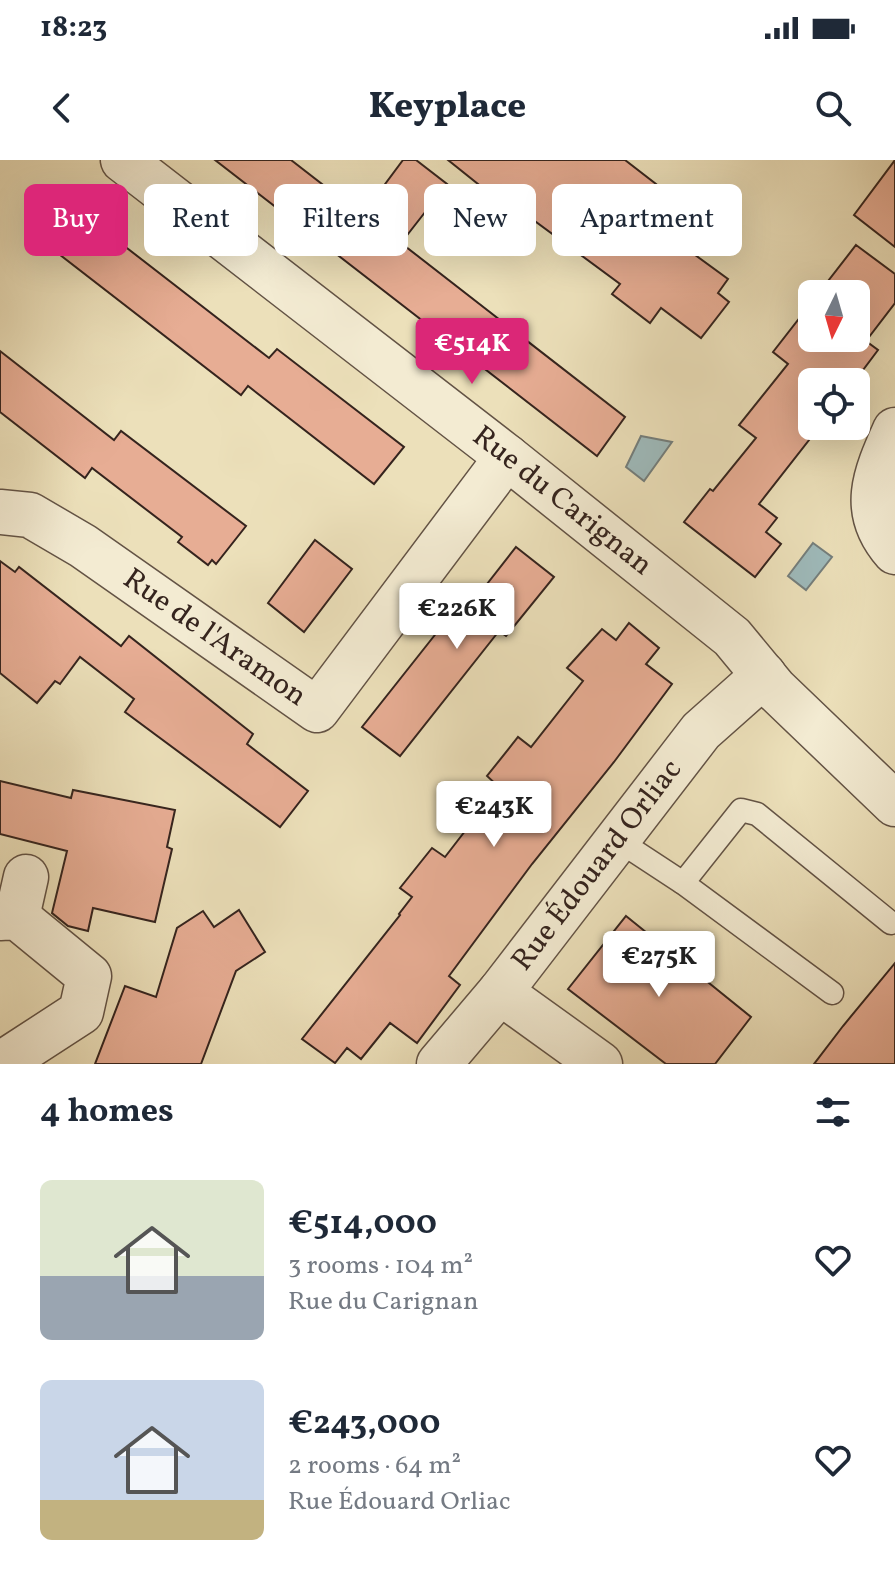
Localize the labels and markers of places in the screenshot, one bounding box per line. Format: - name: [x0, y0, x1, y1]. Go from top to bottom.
- pin: €514K: [416, 318, 528, 386]
- pin: €226K: [401, 583, 513, 651]
- pin: €243K: [438, 781, 550, 849]
- pin: €275K: [603, 931, 715, 999]

